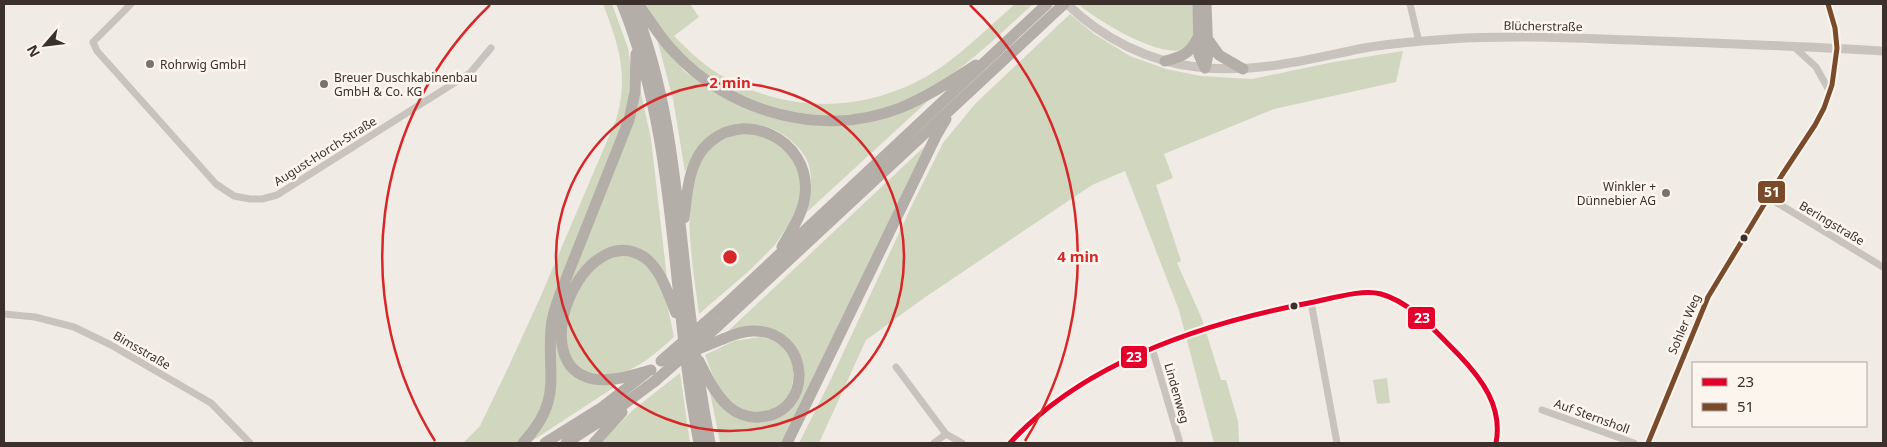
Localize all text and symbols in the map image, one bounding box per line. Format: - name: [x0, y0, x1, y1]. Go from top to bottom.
- street label: Blücherstraße: [1503, 17, 1583, 35]
- north arrow: [20, 20, 70, 70]
- text: N: [22, 42, 44, 61]
- place label: Rohrwig GmbH: [160, 56, 246, 73]
- marker: Rohrwig GmbH: [144, 58, 156, 70]
- place label: Breuer Duschkabinenbau GmbH & Co. KG: [334, 69, 477, 100]
- text: 2 min: [709, 72, 751, 92]
- marker: Breuer Duschkabinenbau GmbH & Co. KG: [318, 78, 330, 90]
- street label: August-Horch-Straße: [270, 112, 380, 190]
- place label: Winkler + Dünnebier AG: [1577, 178, 1656, 209]
- line badge: 51: [1757, 180, 1786, 204]
- text: 51: [1764, 182, 1780, 201]
- marker: Winkler + Dünnebier AG: [1660, 187, 1672, 199]
- street label: Beringstraße: [1796, 197, 1868, 249]
- unlabelled marker: [1739, 233, 1749, 243]
- text: 4 min: [1057, 246, 1099, 266]
- centre of rings: [721, 248, 739, 266]
- street label: Sohler Weg: [1664, 291, 1704, 357]
- unlabelled marker: [1289, 301, 1299, 311]
- line badge: 23: [1407, 306, 1436, 330]
- text: 23: [1414, 308, 1430, 327]
- street label: Bimsstraße: [110, 327, 174, 373]
- line badge: 23: [1120, 345, 1148, 369]
- text: 23: [1126, 347, 1142, 366]
- street label: Lindenweg: [1160, 361, 1194, 425]
- legend: [1692, 362, 1867, 427]
- text: 23: [1737, 371, 1754, 391]
- street label: Auf Sternsholl: [1552, 395, 1632, 437]
- text: 51: [1737, 396, 1754, 416]

